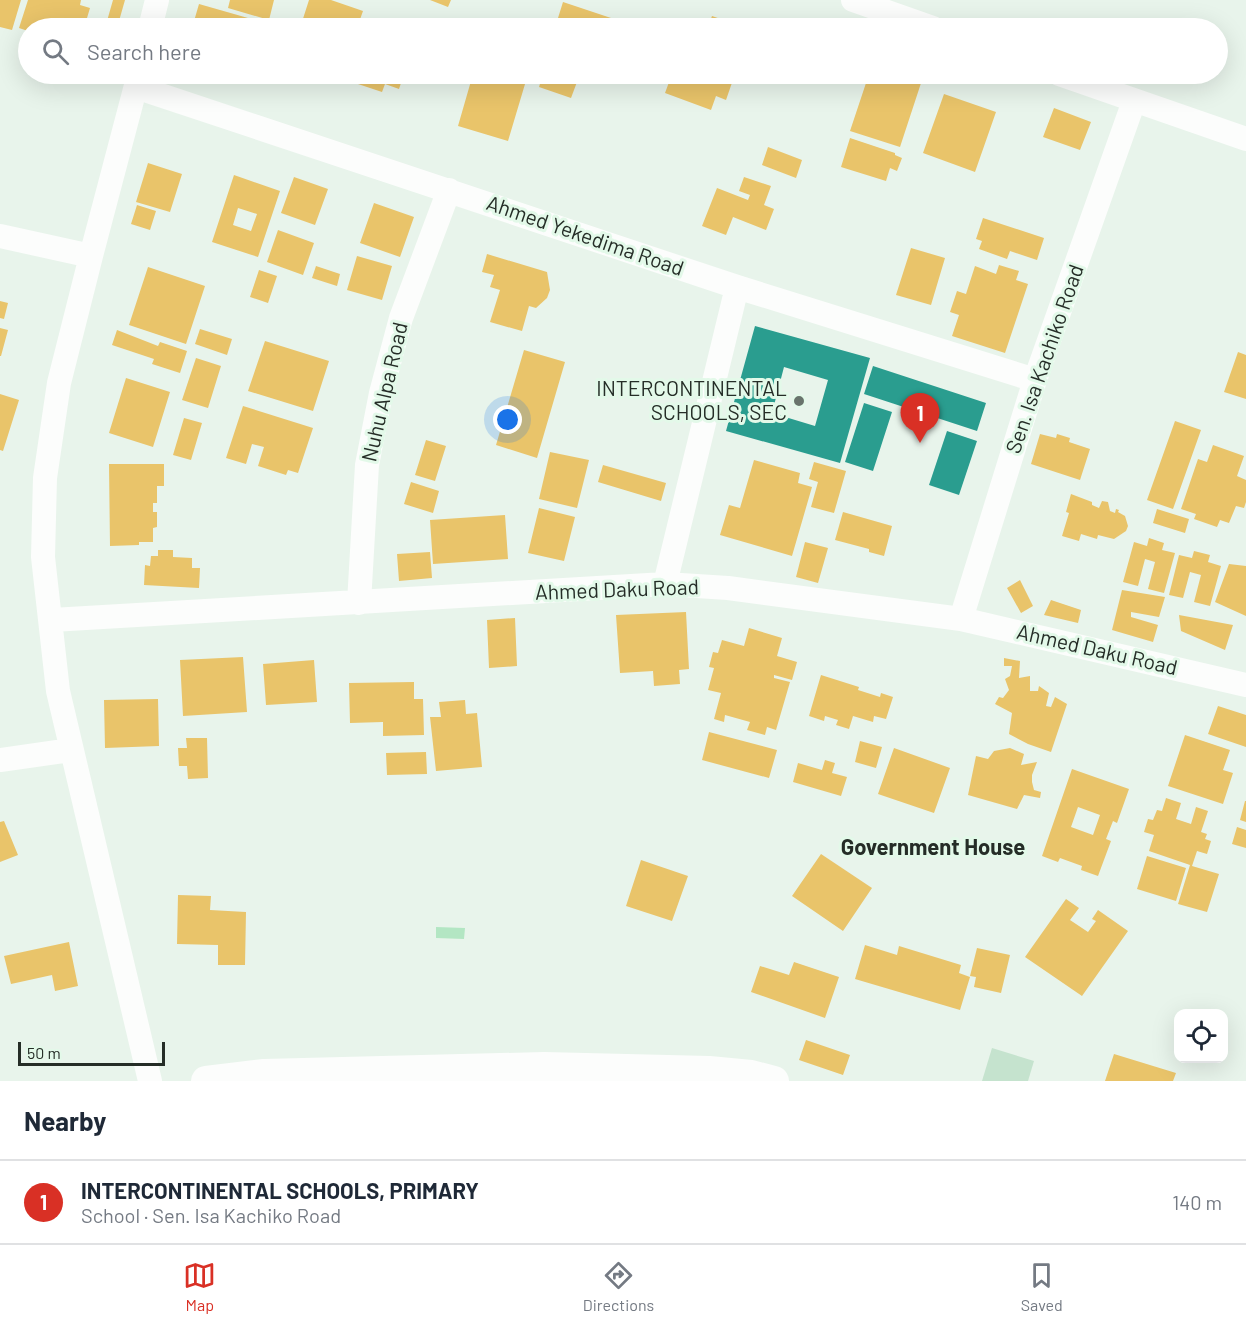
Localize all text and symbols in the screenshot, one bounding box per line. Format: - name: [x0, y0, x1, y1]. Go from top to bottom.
- search box: [18, 18, 1228, 84]
- icon: search: [39, 35, 72, 68]
- text: Search here: [87, 38, 201, 64]
- street label: Ahmed Yekedima Road: [484, 189, 687, 280]
- street label: Sen. Isa Kachiko Road: [999, 261, 1088, 456]
- street label: Nuhu Alpa Road: [355, 319, 412, 464]
- place label: INTERCONTINENTAL SCHOOLS, SEC: [596, 375, 787, 424]
- marker: INTERCONTINENTAL SCHOOLS, SEC: [792, 394, 806, 408]
- pin: 1: [900, 394, 940, 443]
- your location: [493, 405, 522, 434]
- street label: Ahmed Daku Road: [534, 573, 699, 604]
- street label: Ahmed Daku Road: [1015, 618, 1180, 679]
- district label: Government House: [841, 833, 1025, 859]
- map controls: [1174, 1009, 1228, 1063]
- button: locate: [1174, 1009, 1228, 1063]
- scale bar: [18, 1039, 165, 1066]
- text: 50 m: [27, 1043, 61, 1062]
- text: Nearby: [24, 1105, 106, 1136]
- text: INTERCONTINENTAL SCHOOLS, PRIMARY: [81, 1177, 479, 1203]
- text: 1: [40, 1190, 47, 1214]
- text: 140 m: [1172, 1190, 1222, 1214]
- text: School · Sen. Isa Kachiko Road: [81, 1203, 341, 1227]
- tab: Map: [183, 1259, 216, 1314]
- tab: Directions: [583, 1259, 654, 1314]
- tab: Saved: [1021, 1259, 1063, 1314]

